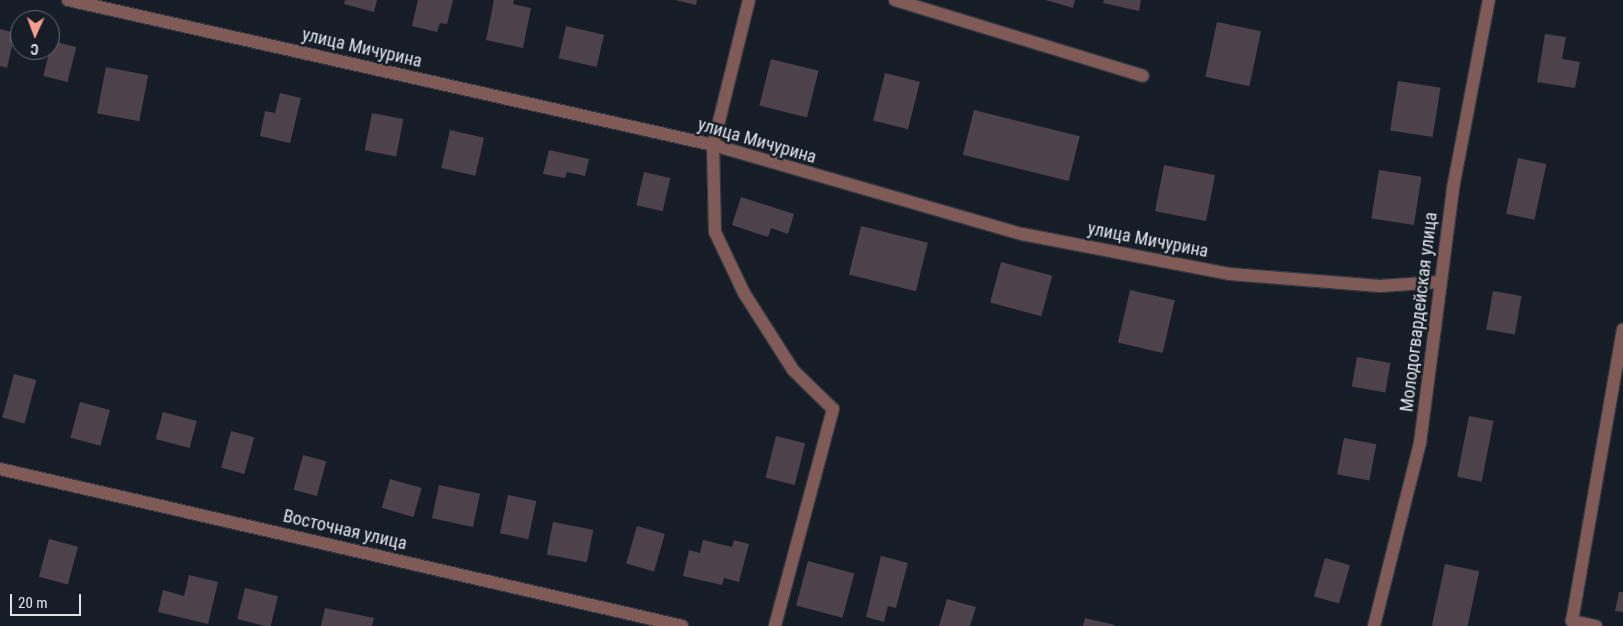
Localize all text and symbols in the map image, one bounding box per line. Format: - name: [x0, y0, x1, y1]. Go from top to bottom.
- north arrow: [10, 10, 60, 60]
- street label: улица Мичурина: [300, 24, 424, 72]
- text: С: [30, 41, 39, 57]
- street label: улица Мичурина: [695, 114, 819, 168]
- street label: Молодогвардейская улица: [1396, 211, 1442, 413]
- street label: улица Мичурина: [1086, 218, 1210, 262]
- street label: Восточная улица: [281, 505, 409, 555]
- scale bar: [12, 584, 84, 616]
- text: 20 m: [18, 594, 48, 612]

